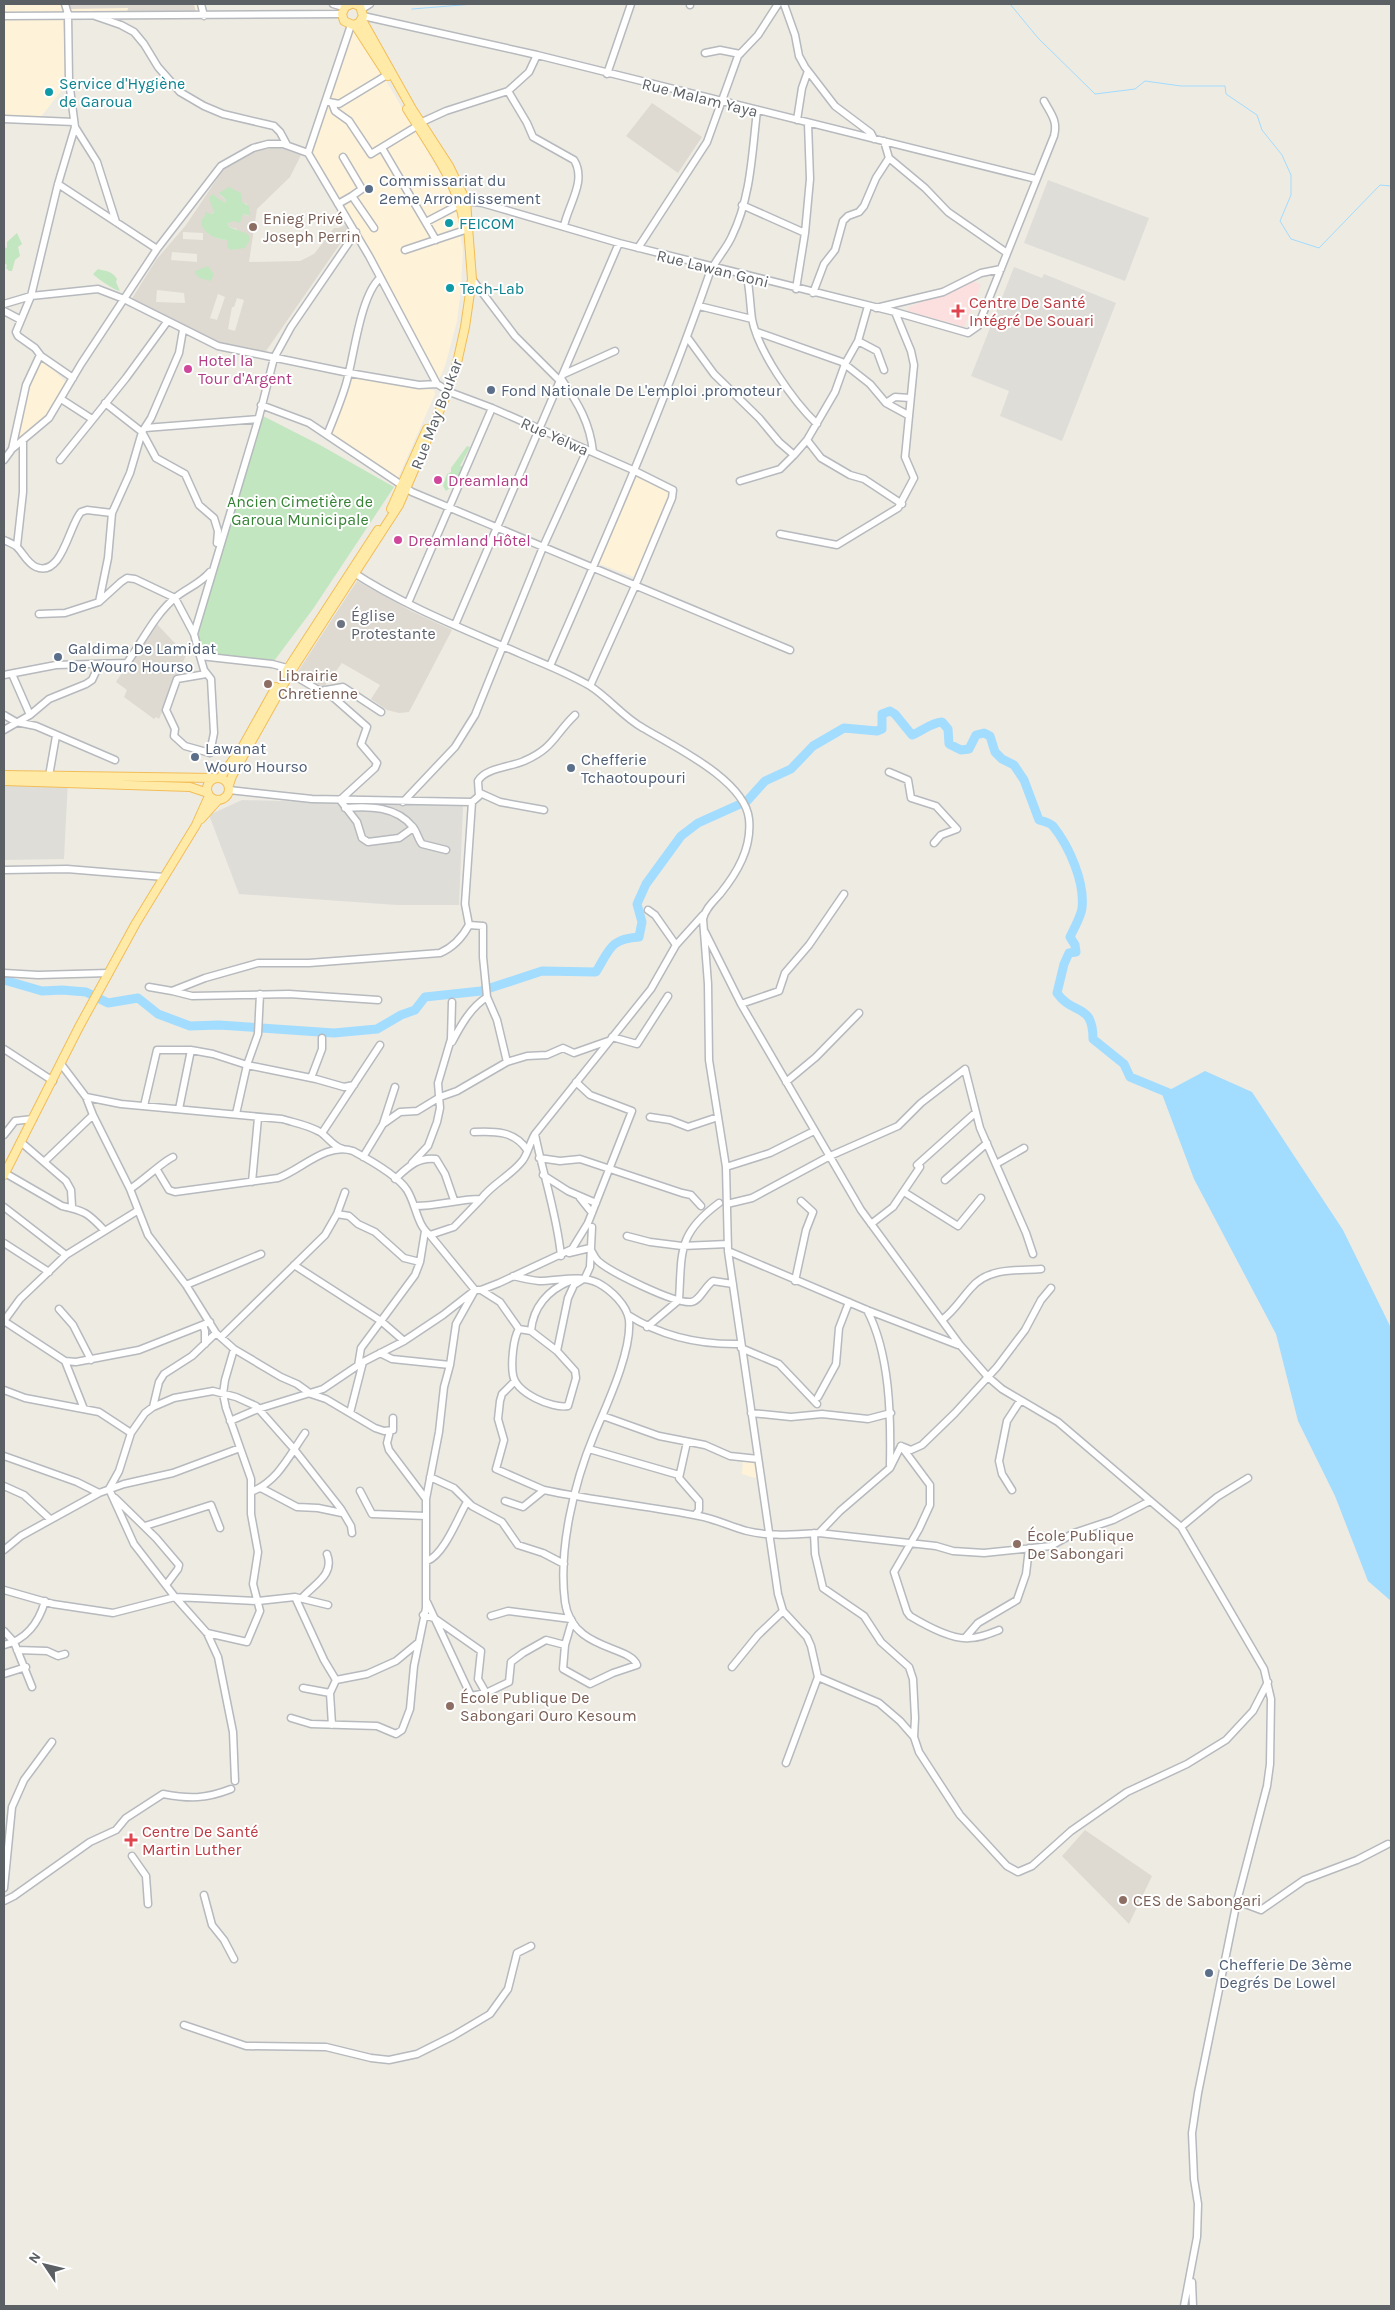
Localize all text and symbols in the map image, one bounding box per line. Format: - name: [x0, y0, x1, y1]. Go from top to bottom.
- place label: Service d'Hygiène de Garoua: [59, 74, 185, 111]
- street label: Rue Malam Yaya: [640, 74, 760, 121]
- marker: Service d'Hygiène de Garoua: [43, 86, 55, 98]
- place label: Commissariat du 2eme Arrondissement: [379, 171, 541, 208]
- marker: Commissariat du 2eme Arrondissement: [363, 183, 375, 195]
- place label: Enieg Privé Joseph Perrin: [263, 209, 361, 246]
- place label: FEICOM: [459, 214, 515, 233]
- marker: FEICOM: [443, 217, 455, 229]
- marker: Enieg Privé Joseph Perrin: [247, 221, 259, 233]
- street label: Rue Lawan Goni: [655, 245, 771, 292]
- place label: Tech-Lab: [460, 279, 524, 298]
- marker: Tech-Lab: [444, 282, 456, 294]
- place label: Centre De Santé Intégré De Souari: [969, 293, 1094, 330]
- marker: Centre De Santé Intégré De Souari: [951, 304, 965, 318]
- place label: Hotel la Tour d'Argent: [198, 351, 292, 388]
- street label: Rue May Boukar: [407, 356, 466, 472]
- marker: Hotel la Tour d'Argent: [182, 363, 194, 375]
- place label: Fond Nationale De L'emploi .promoteur: [501, 381, 782, 400]
- marker: Fond Nationale De L'emploi .promoteur: [485, 384, 497, 396]
- street label: Rue Yelwa: [518, 413, 592, 460]
- place label: Dreamland: [448, 471, 529, 490]
- marker: Dreamland: [432, 474, 444, 486]
- park label: Ancien Cimetière de Garoua Municipale: [227, 492, 373, 529]
- place label: Dreamland Hôtel: [408, 531, 531, 550]
- marker: Dreamland Hôtel: [392, 534, 404, 546]
- place label: Église Protestante: [351, 606, 436, 643]
- marker: Église Protestante: [335, 618, 347, 630]
- place label: Galdima De Lamidat De Wouro Hourso: [68, 639, 216, 676]
- marker: Galdima De Lamidat De Wouro Hourso: [52, 651, 64, 663]
- place label: Librairie Chretienne: [278, 666, 358, 703]
- marker: Librairie Chretienne: [262, 678, 274, 690]
- place label: Lawanat Wouro Hourso: [205, 739, 308, 776]
- place label: Chefferie Tchaotoupouri: [581, 750, 686, 787]
- marker: Lawanat Wouro Hourso: [189, 751, 201, 763]
- marker: Chefferie Tchaotoupouri: [565, 762, 577, 774]
- place label: École Publique De Sabongari: [1027, 1526, 1134, 1563]
- marker: École Publique De Sabongari: [1011, 1538, 1023, 1550]
- place label: École Publique De Sabongari Ouro Kesoum: [460, 1688, 637, 1725]
- marker: École Publique De Sabongari Ouro Kesoum: [444, 1700, 456, 1712]
- place label: Centre De Santé Martin Luther: [142, 1822, 258, 1859]
- marker: Centre De Santé Martin Luther: [124, 1833, 138, 1847]
- place label: CES de Sabongari: [1133, 1891, 1262, 1910]
- marker: CES de Sabongari: [1117, 1894, 1129, 1906]
- place label: Chefferie De 3ème Degrés De Lowel: [1219, 1955, 1352, 1992]
- marker: Chefferie De 3ème Degrés De Lowel: [1203, 1967, 1215, 1979]
- north arrow: [20, 2240, 70, 2290]
- text: N: [25, 2249, 45, 2267]

